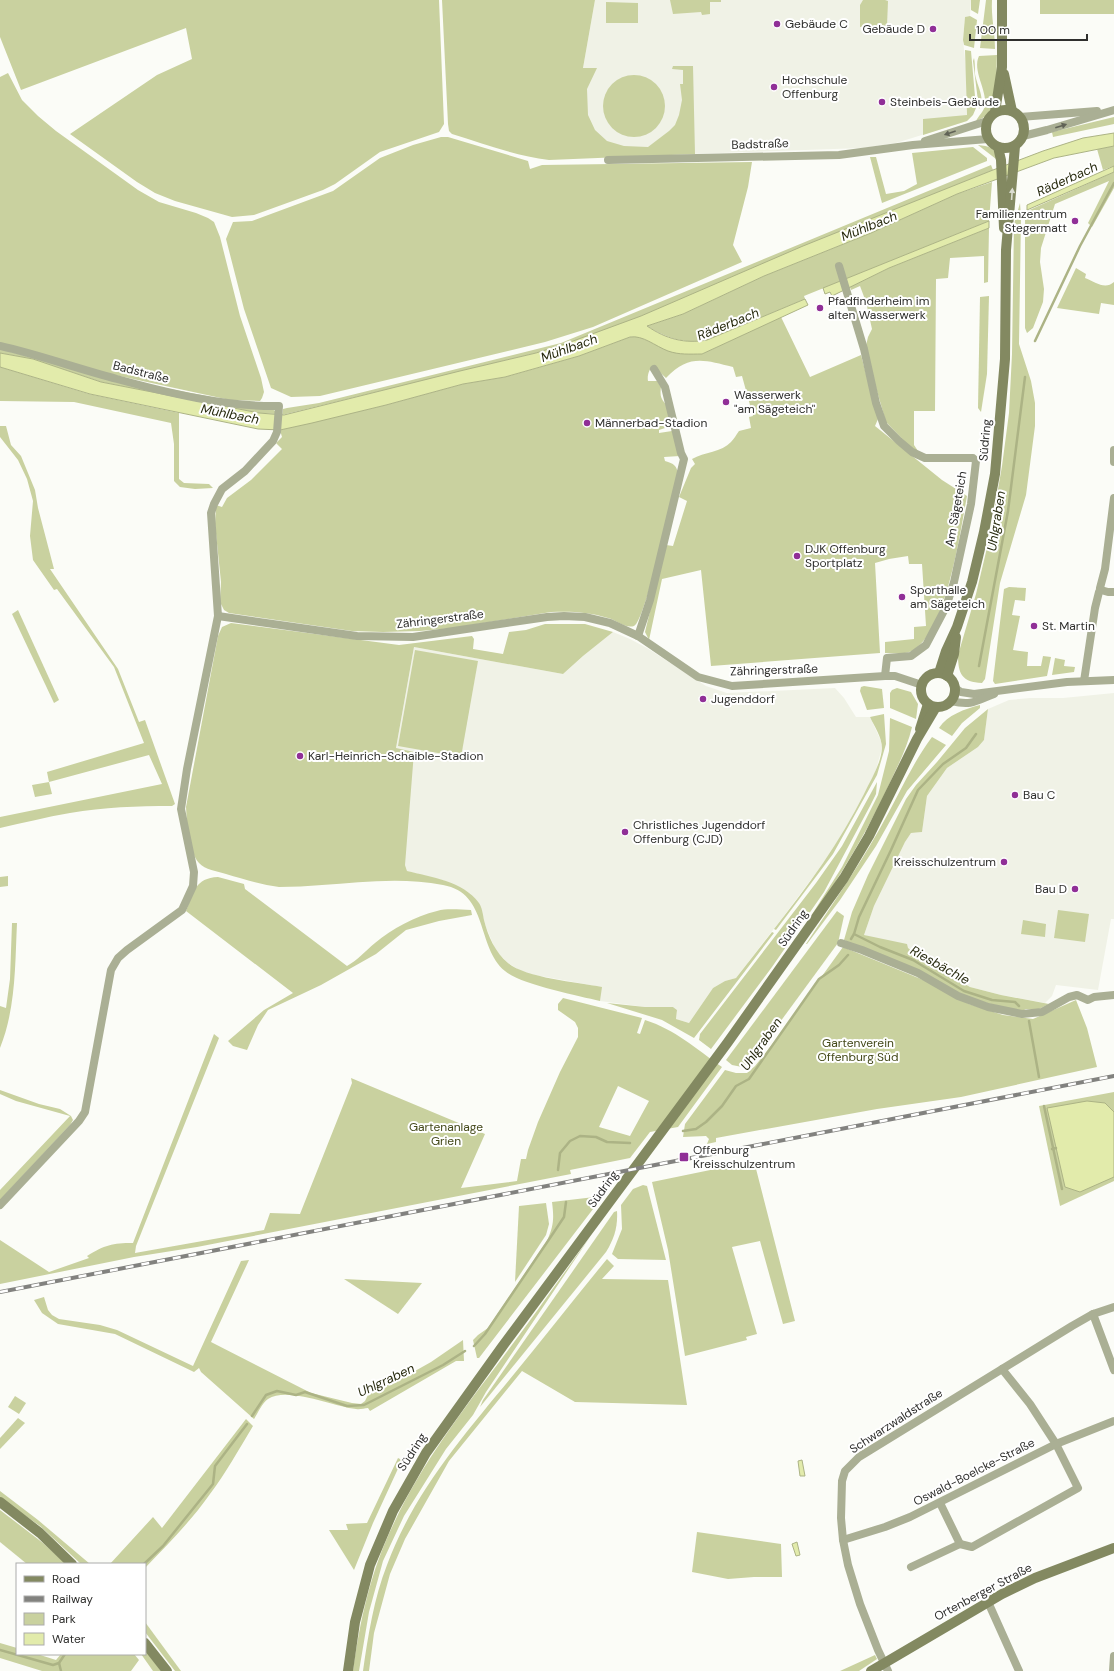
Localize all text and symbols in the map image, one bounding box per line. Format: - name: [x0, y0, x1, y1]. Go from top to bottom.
- place label: Gebäude C: [785, 16, 848, 32]
- scale bar: [970, 16, 1087, 42]
- marker: Gebäude C: [772, 19, 782, 29]
- place label: Gebäude D: [862, 21, 925, 37]
- text: 100 m: [976, 22, 1010, 38]
- marker: Gebäude D: [928, 24, 938, 34]
- place label: Hochschule Offenburg: [782, 72, 847, 102]
- marker: Hochschule Offenburg: [769, 82, 779, 92]
- place label: Steinbeis-Gebäude: [890, 94, 999, 110]
- marker: Steinbeis-Gebäude: [877, 97, 887, 107]
- one-way arrow: [1055, 123, 1067, 129]
- one-way arrow: [944, 130, 956, 136]
- street label: Badstraße: [731, 135, 789, 153]
- water label: Räderbach: [1034, 158, 1100, 200]
- one-way arrow: [1009, 188, 1015, 200]
- place label: Familienzentrum Stegermatt: [976, 206, 1067, 236]
- water label: Mühlbach: [838, 207, 900, 245]
- marker: Familienzentrum Stegermatt: [1070, 216, 1080, 226]
- place label: Pfadfinderheim im alten Wasserwerk: [828, 293, 929, 323]
- marker: Pfadfinderheim im alten Wasserwerk: [815, 303, 825, 313]
- water label: Räderbach: [694, 304, 762, 344]
- water label: Mühlbach: [538, 330, 600, 366]
- street label: Badstraße: [111, 357, 171, 387]
- place label: Wasserwerk "am Sägeteich": [734, 387, 816, 417]
- marker: Wasserwerk "am Sägeteich": [721, 397, 731, 407]
- water label: Mühlbach: [199, 400, 261, 428]
- place label: Männerbad-Stadion: [595, 415, 707, 431]
- marker: Männerbad-Stadion: [582, 418, 592, 428]
- street label: Südring: [975, 418, 995, 462]
- street label: Am Sägeteich: [941, 470, 971, 548]
- water label: Uhlgraben: [983, 490, 1009, 552]
- place label: DJK Offenburg Sportplatz: [805, 541, 886, 571]
- marker: DJK Offenburg Sportplatz: [792, 551, 802, 561]
- place label: Sporthalle am Sägeteich: [910, 582, 985, 612]
- marker: Sporthalle am Sägeteich: [897, 592, 907, 602]
- street label: Zähringerstraße: [395, 606, 485, 632]
- place label: St. Martin: [1042, 618, 1095, 634]
- marker: St. Martin: [1029, 621, 1039, 631]
- street label: Zähringerstraße: [730, 660, 818, 680]
- place label: Jugenddorf: [711, 691, 775, 707]
- marker: Jugenddorf: [698, 694, 708, 704]
- place label: Karl-Heinrich-Schaible-Stadion: [308, 748, 484, 764]
- marker: Karl-Heinrich-Schaible-Stadion: [295, 751, 305, 761]
- place label: Bau C: [1023, 787, 1056, 803]
- marker: Bau C: [1010, 790, 1020, 800]
- place label: Christliches Jugenddorf Offenburg (CJD): [633, 817, 765, 847]
- marker: Christliches Jugenddorf Offenburg (CJD): [620, 827, 630, 837]
- place label: Kreisschulzentrum: [894, 854, 996, 870]
- marker: Kreisschulzentrum: [999, 857, 1009, 867]
- place label: Bau D: [1035, 881, 1067, 897]
- marker: Bau D: [1070, 884, 1080, 894]
- street label: Südring: [774, 906, 812, 950]
- water label: Riesbächle: [907, 942, 973, 988]
- water label: Uhlgraben: [737, 1014, 785, 1074]
- park label: Gartenverein Offenburg Süd: [818, 1035, 898, 1065]
- park label: Gartenanlage Grien: [409, 1119, 483, 1149]
- place label: Offenburg Kreisschulzentrum: [693, 1142, 795, 1172]
- marker: Offenburg Kreisschulzentrum: [678, 1151, 690, 1163]
- street label: Südring: [584, 1167, 622, 1211]
- water label: Uhlgraben: [355, 1359, 417, 1401]
- street label: Schwarzwaldstraße: [846, 1385, 946, 1457]
- street label: Südring: [394, 1430, 430, 1474]
- street label: Oswald-Boelcke-Straße: [911, 1434, 1038, 1510]
- street label: Ortenberger Straße: [931, 1559, 1035, 1625]
- legend: [16, 1563, 146, 1655]
- text: Road: [52, 1571, 80, 1587]
- text: Railway: [52, 1591, 93, 1607]
- text: Park: [52, 1611, 76, 1627]
- text: Water: [52, 1631, 86, 1647]

